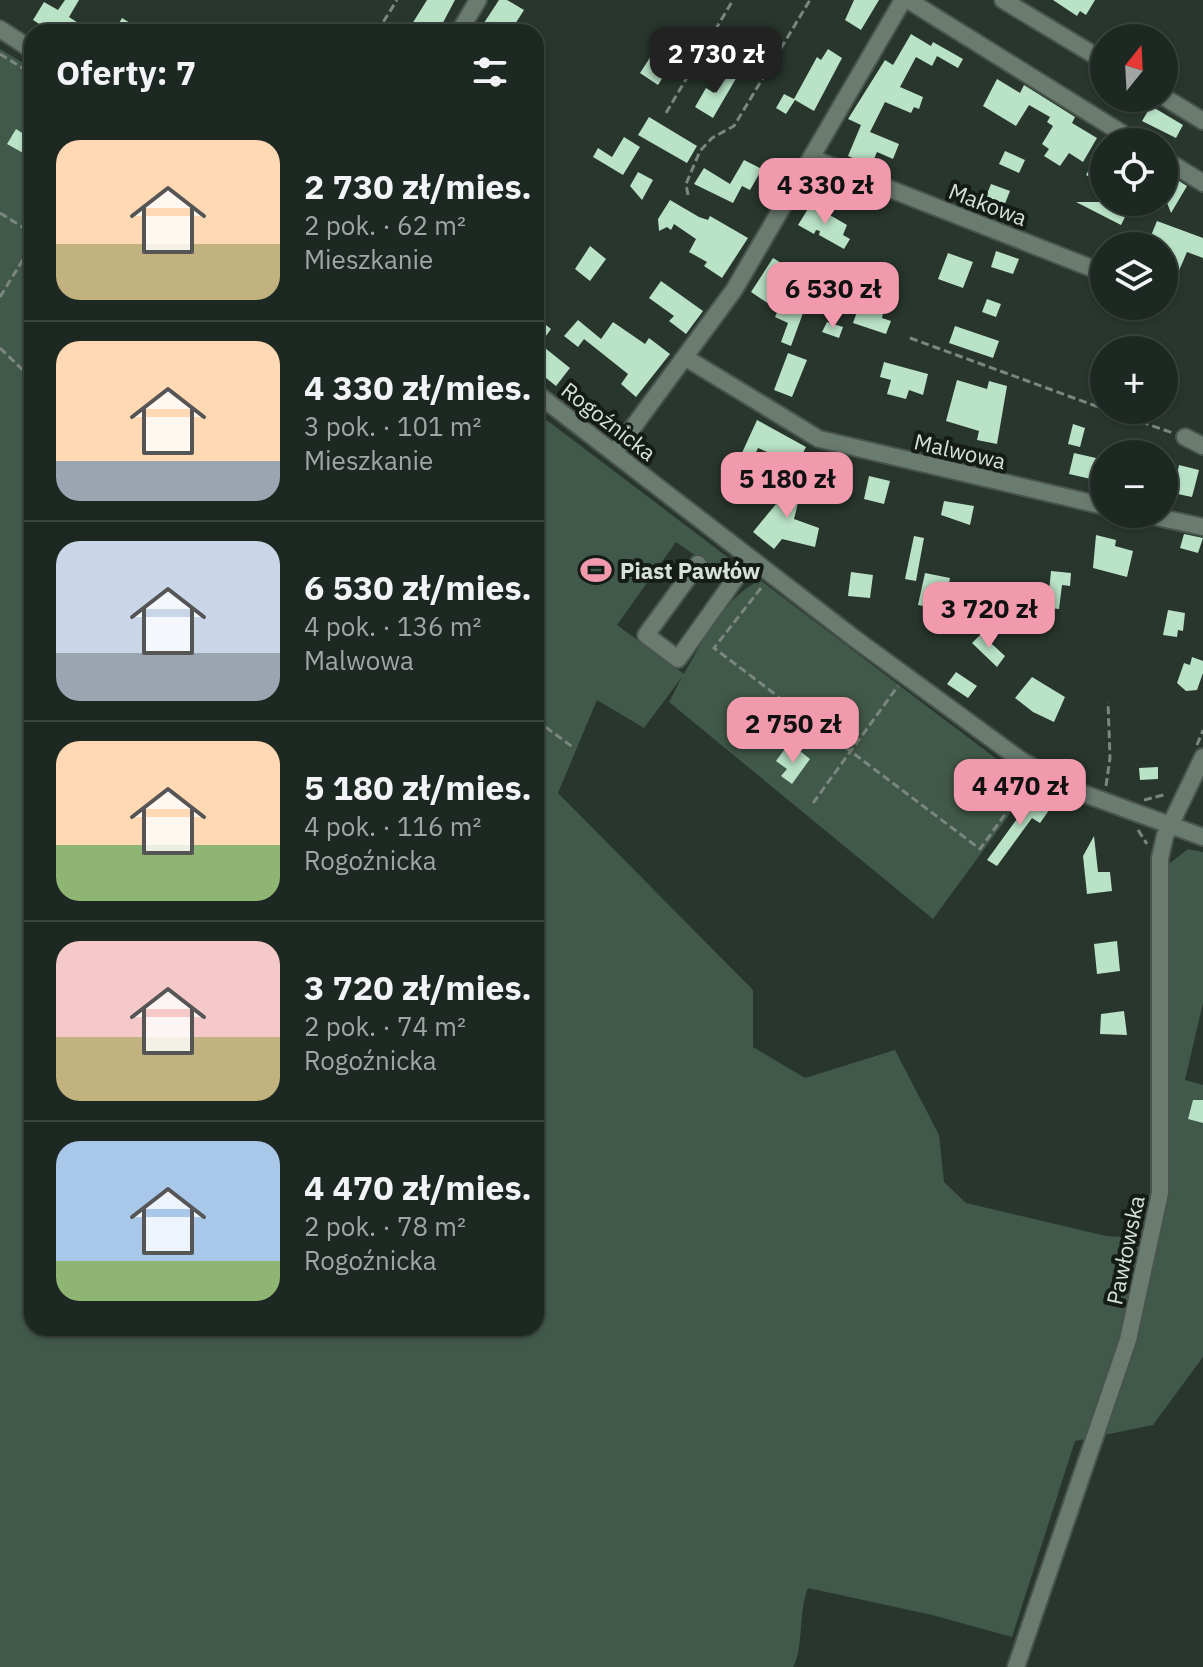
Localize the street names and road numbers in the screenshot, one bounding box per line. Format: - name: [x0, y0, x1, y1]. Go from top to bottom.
- street label: Makowa: [945, 176, 1031, 232]
- street label: Rogoźnicka: [556, 375, 662, 467]
- street label: Malwowa: [911, 426, 1009, 476]
- street label: Pawłowska: [1099, 1193, 1151, 1307]

